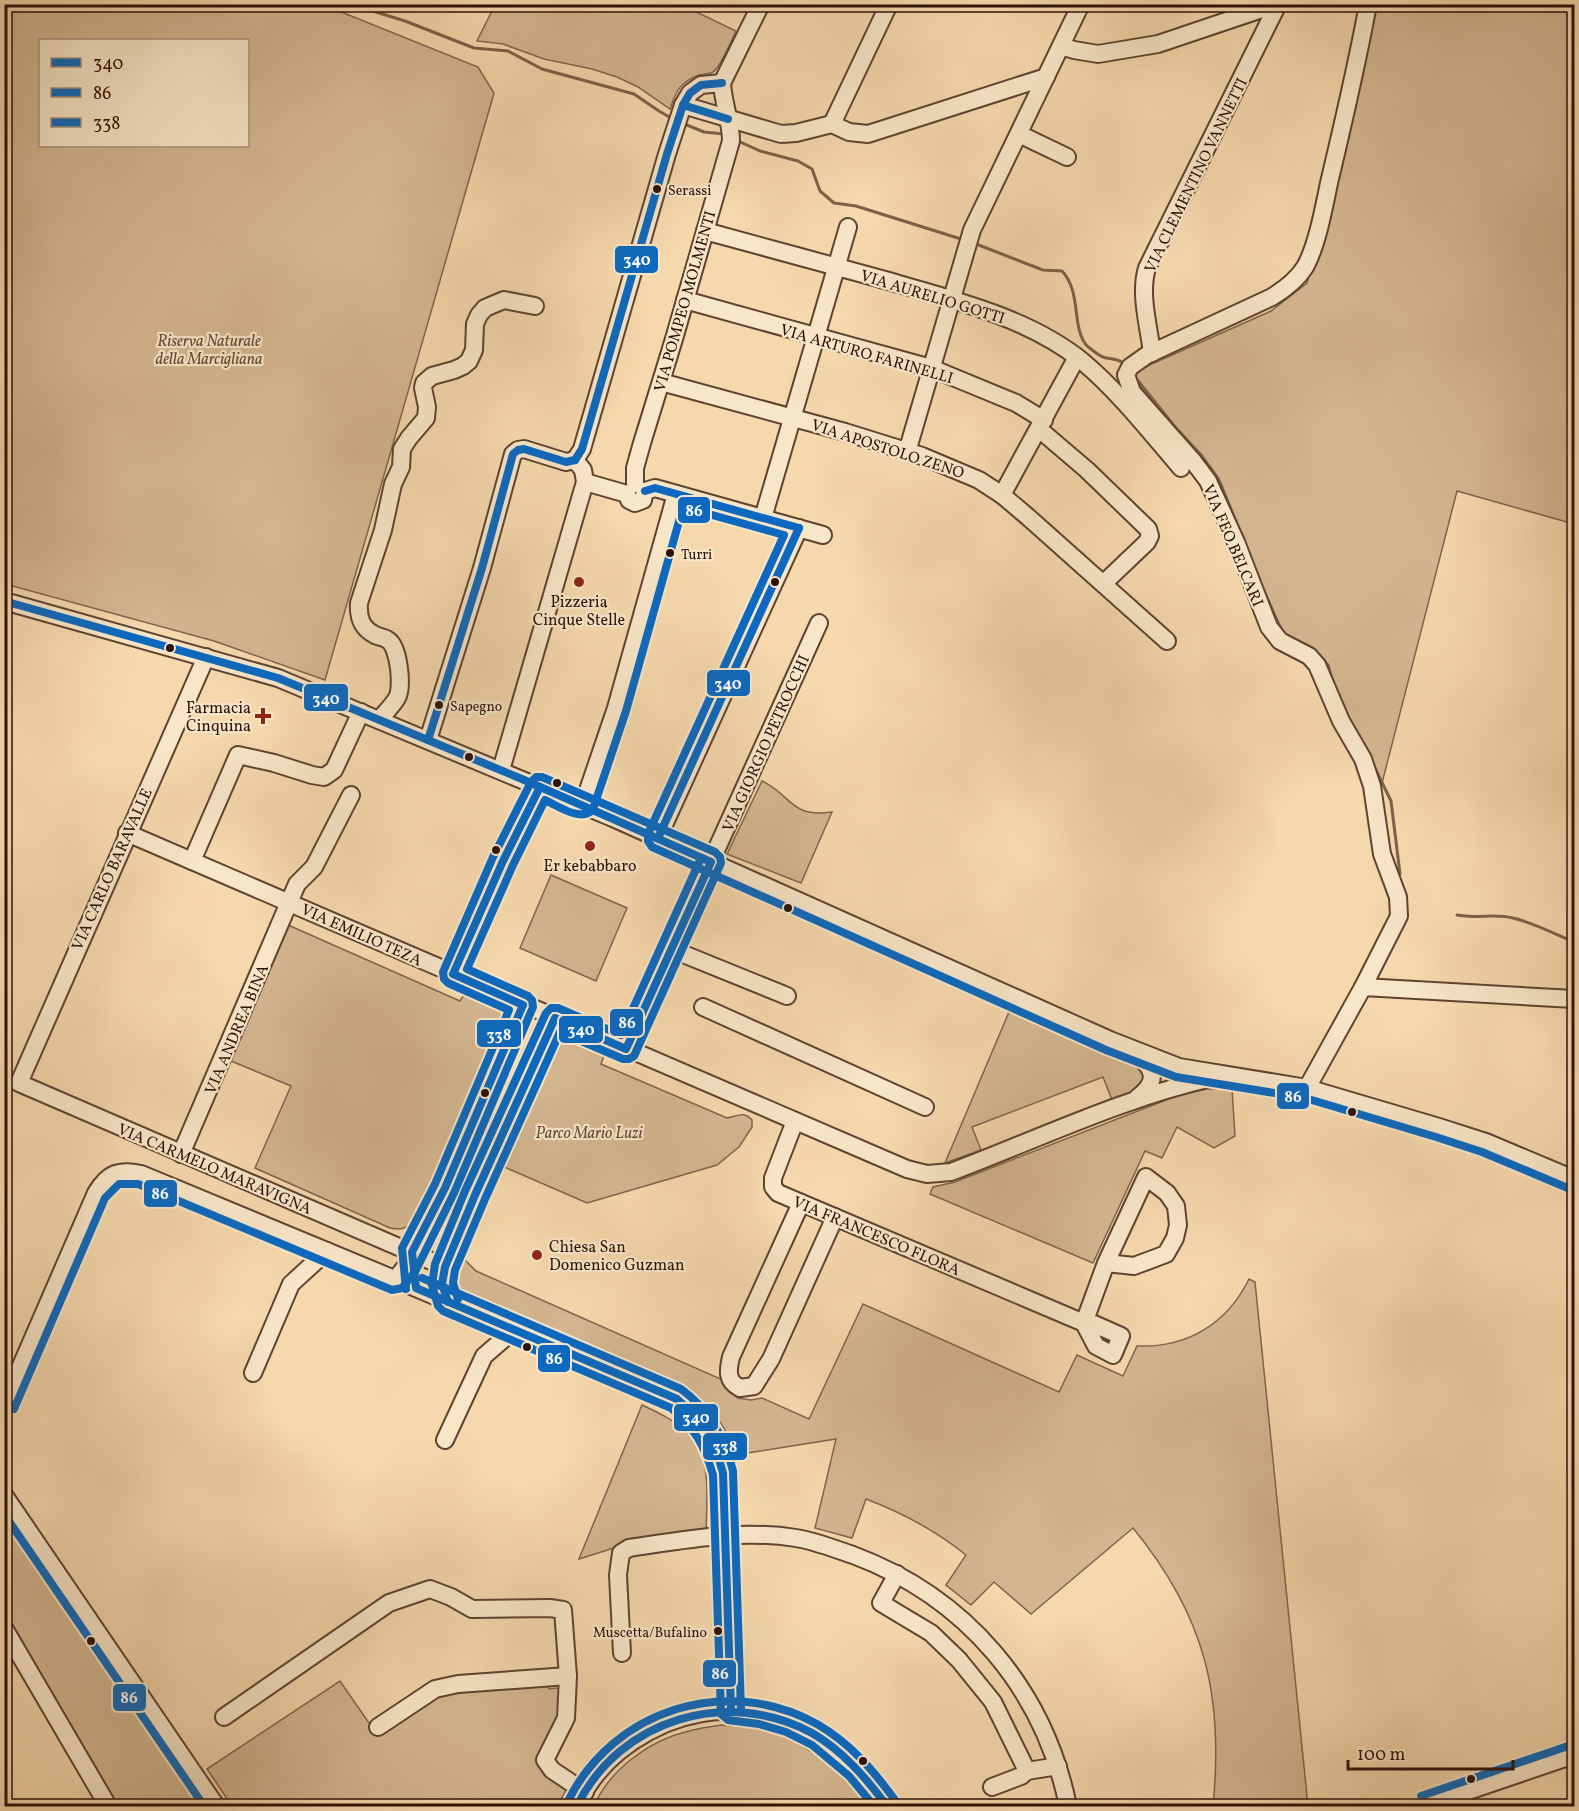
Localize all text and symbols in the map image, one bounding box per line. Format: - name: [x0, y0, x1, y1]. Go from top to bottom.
- legend: [39, 39, 249, 147]
- text: 340: [93, 52, 124, 77]
- street label: VIA CLEMENTINO VANNETTI: [1140, 75, 1254, 277]
- text: 86: [93, 82, 111, 107]
- text: 338: [93, 112, 121, 137]
- place label: Serassi: [668, 182, 711, 201]
- marker: Serassi: [651, 183, 663, 195]
- street label: VIA POMPEO MOLMENTI: [650, 208, 722, 395]
- line badge: 340: [614, 245, 659, 274]
- text: 340: [623, 250, 651, 272]
- street label: VIA AURELIO GOTTI: [858, 265, 1007, 330]
- street label: VIA ARTURO FARINELLI: [777, 320, 956, 390]
- park label: Riserva Naturale della Marcigliana: [155, 331, 263, 371]
- street label: VIA APOSTOLO ZENO: [808, 415, 967, 485]
- street label: VIA FEO BELCARI: [1196, 481, 1268, 610]
- line badge: 86: [677, 496, 711, 524]
- text: 86: [685, 501, 703, 523]
- place label: Turri: [681, 546, 712, 565]
- marker: Turri: [664, 547, 676, 559]
- marker: Pizzeria Cinque Stelle: [572, 575, 586, 589]
- unlabelled marker: [769, 576, 781, 588]
- place label: Pizzeria Cinque Stelle: [533, 592, 625, 632]
- unlabelled marker: [164, 642, 176, 654]
- street label: VIA GIORGIO PETROCCHI: [718, 652, 816, 836]
- line badge: 340: [706, 669, 751, 697]
- text: 340: [714, 674, 742, 696]
- line badge: 340: [303, 683, 349, 712]
- text: 340: [312, 689, 340, 711]
- place label: Farmacia Cinquina: [186, 698, 251, 738]
- place label: Sapegno: [450, 698, 502, 717]
- marker: Sapegno: [433, 699, 445, 711]
- marker: Farmacia Cinquina: [256, 709, 270, 723]
- unlabelled marker: [463, 751, 475, 763]
- unlabelled marker: [551, 777, 563, 789]
- street label: VIA CARLO BARAVALLE: [67, 785, 159, 954]
- marker: Er kebabbaro: [583, 839, 597, 853]
- unlabelled marker: [490, 844, 502, 856]
- place label: Er kebabbaro: [544, 856, 636, 878]
- street label: VIA EMILIO TEZA: [297, 899, 425, 972]
- unlabelled marker: [782, 902, 794, 914]
- street label: VIA ANDREA BINA: [201, 961, 275, 1098]
- line badge: 86: [609, 1008, 644, 1037]
- text: 86: [618, 1013, 636, 1035]
- line badge: 340: [558, 1015, 604, 1044]
- line badge: 338: [476, 1019, 522, 1048]
- text: 340: [567, 1020, 595, 1042]
- text: 338: [487, 1025, 512, 1047]
- line badge: 86: [1276, 1082, 1310, 1110]
- unlabelled marker: [479, 1087, 491, 1099]
- text: 86: [1284, 1087, 1302, 1109]
- unlabelled marker: [1346, 1106, 1358, 1118]
- street label: VIA CARMELO MARAVIGNA: [114, 1119, 315, 1221]
- park label: Parco Mario Luzi: [536, 1123, 643, 1145]
- line badge: 86: [143, 1179, 178, 1208]
- text: 86: [151, 1184, 169, 1206]
- street label: VIA FRANCESCO FLORA: [789, 1192, 963, 1282]
- place label: Chiesa San Domenico Guzman: [549, 1237, 685, 1277]
- marker: Chiesa San Domenico Guzman: [530, 1248, 544, 1262]
- unlabelled marker: [521, 1341, 533, 1353]
- line badge: 86: [537, 1344, 571, 1373]
- text: 86: [545, 1349, 563, 1371]
- line badge: 340: [673, 1403, 719, 1432]
- text: 340: [682, 1408, 710, 1430]
- line badge: 338: [702, 1432, 748, 1461]
- text: 338: [713, 1437, 738, 1459]
- place label: Muscetta/Bufalino: [593, 1624, 707, 1643]
- marker: Muscetta/Bufalino: [712, 1625, 724, 1637]
- unlabelled marker: [85, 1635, 97, 1647]
- line badge: 86: [702, 1659, 737, 1688]
- text: 86: [711, 1664, 729, 1686]
- line badge: 86: [112, 1683, 147, 1712]
- text: 86: [120, 1688, 138, 1710]
- scale bar: [1348, 1733, 1513, 1771]
- text: 100 m: [1357, 1743, 1406, 1768]
- unlabelled marker: [857, 1755, 869, 1767]
- unlabelled marker: [1465, 1773, 1477, 1785]

